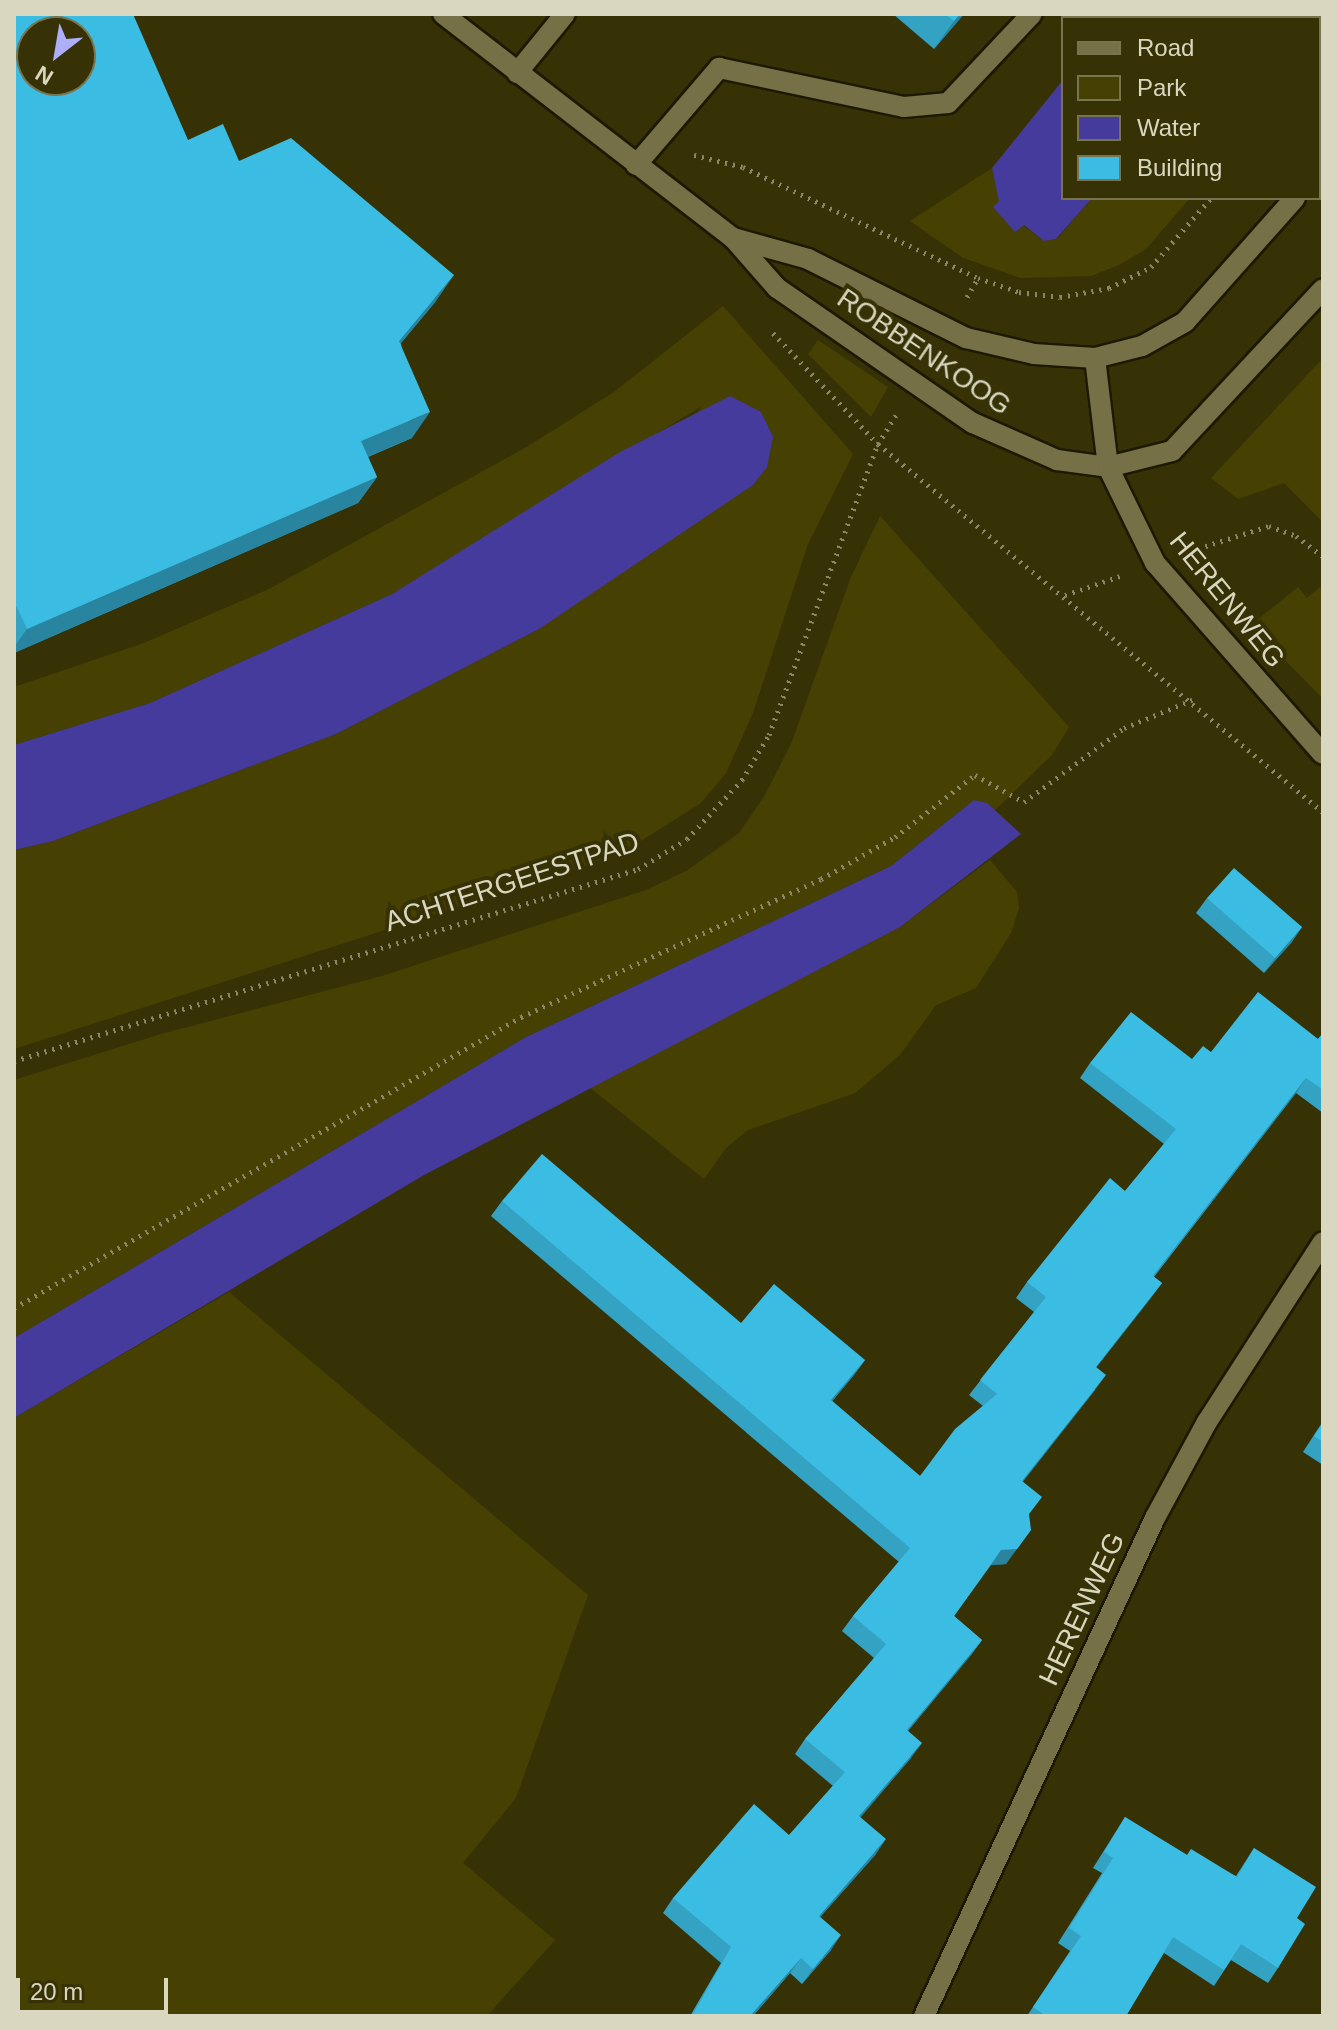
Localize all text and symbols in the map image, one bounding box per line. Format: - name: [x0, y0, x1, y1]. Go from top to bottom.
- north arrow: [16, 16, 96, 96]
- legend: [1061, 16, 1321, 200]
- text: Road: [1137, 34, 1194, 61]
- text: N: [31, 60, 58, 90]
- text: Park: [1137, 74, 1186, 101]
- text: Water: [1137, 114, 1200, 141]
- text: Building: [1137, 154, 1222, 181]
- street label: ROBBENKOOG: [831, 282, 1017, 422]
- street label: HERENWEG: [1162, 525, 1292, 675]
- street label: ACHTERGEESTPAD: [381, 825, 643, 939]
- street label: HERENWEG: [1032, 1527, 1132, 1691]
- scale bar: [20, 1962, 172, 2012]
- text: 20 m: [30, 1978, 83, 2005]

